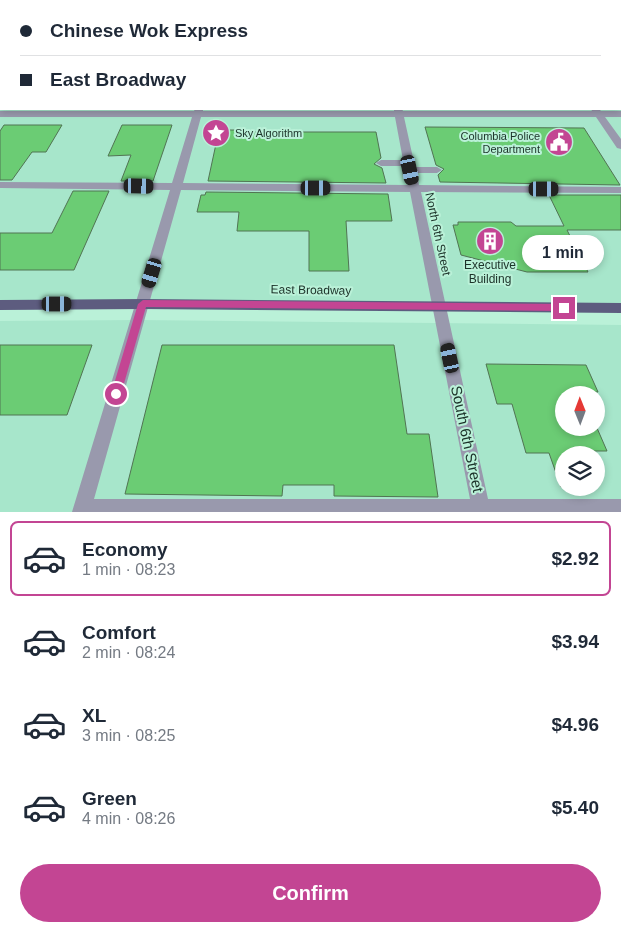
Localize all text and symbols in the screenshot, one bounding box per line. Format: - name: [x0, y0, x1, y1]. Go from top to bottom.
- text: Chinese Wok Express: [50, 20, 248, 41]
- text: East Broadway: [50, 69, 186, 90]
- place icon: Sky Algorithm: [201, 118, 231, 148]
- place label: Sky Algorithm: [235, 127, 302, 139]
- public building icon: Columbia Police Department: [544, 127, 574, 157]
- place label: Columbia Police Department: [461, 130, 540, 155]
- car: [399, 154, 420, 186]
- car: [123, 178, 154, 194]
- car: [301, 181, 331, 196]
- car: [529, 182, 559, 197]
- street label: North 6th Street: [422, 191, 454, 278]
- building icon: Executive Building: [475, 226, 505, 256]
- callout: 1 min: [523, 236, 605, 270]
- text: 1 min: [542, 244, 584, 261]
- car: [140, 256, 163, 290]
- place label: Executive Building: [464, 258, 516, 286]
- street label: East Broadway: [271, 282, 351, 298]
- car: [42, 297, 72, 312]
- route end: [553, 297, 575, 319]
- car: [439, 342, 460, 374]
- route start: [105, 383, 127, 405]
- street label: South 6th Street: [448, 384, 487, 494]
- north arrow: [555, 386, 605, 436]
- map controls: [555, 386, 605, 496]
- button: layers: [555, 446, 605, 496]
- icon: car: [22, 536, 67, 581]
- text: Economy: [82, 539, 168, 560]
- text: $2.92: [551, 548, 599, 569]
- text: 1 min · 08:23: [82, 561, 175, 578]
- icon: car: [22, 619, 67, 664]
- text: Comfort: [82, 622, 156, 643]
- text: $3.94: [551, 631, 599, 652]
- text: 2 min · 08:24: [82, 644, 175, 661]
- icon: car: [22, 702, 67, 747]
- text: XL: [82, 705, 106, 726]
- text: $4.96: [551, 714, 599, 735]
- text: 3 min · 08:25: [82, 727, 175, 744]
- icon: car: [22, 785, 67, 830]
- text: Green: [82, 788, 137, 809]
- text: $5.40: [551, 797, 599, 818]
- text: 4 min · 08:26: [82, 810, 175, 827]
- button: Confirm: [20, 864, 601, 922]

